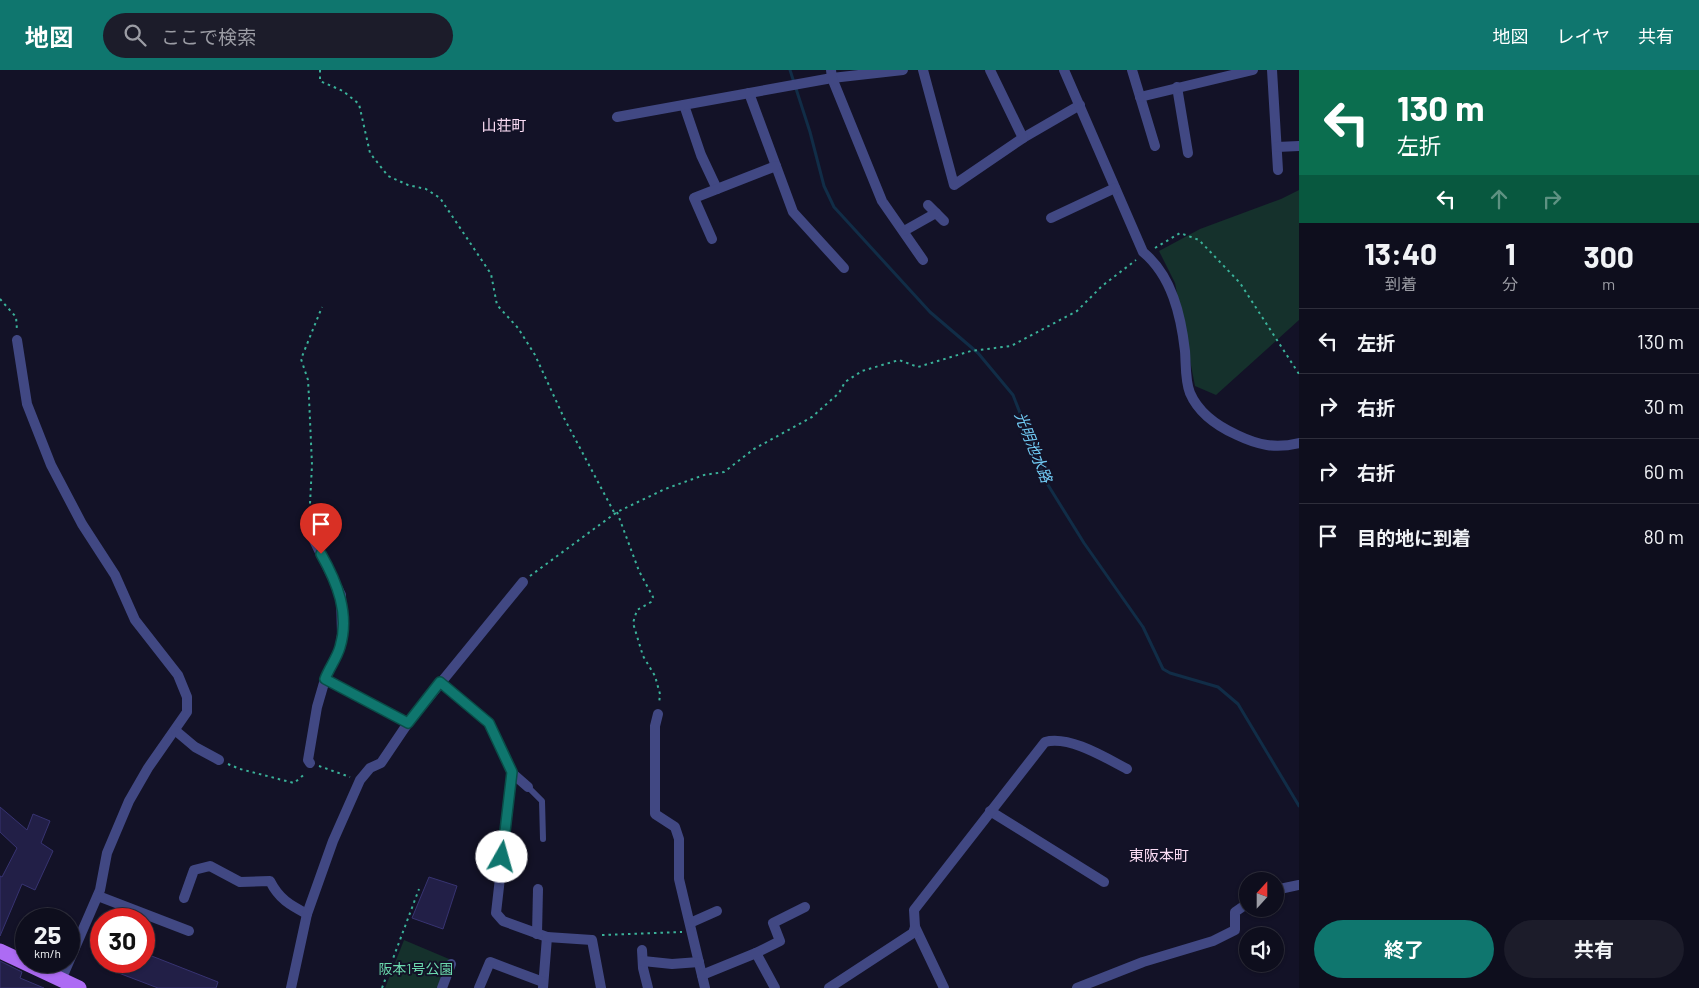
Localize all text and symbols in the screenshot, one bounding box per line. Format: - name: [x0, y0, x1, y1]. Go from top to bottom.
- search box: [103, 13, 453, 58]
- icon: search: [121, 21, 149, 49]
- text: 地図: [25, 22, 73, 51]
- text: ここで検索: [161, 25, 256, 48]
- text: 地図: [1493, 25, 1529, 47]
- text: レイヤ: [1557, 25, 1610, 47]
- text: 共有: [1638, 25, 1674, 47]
- text: 130 m: [1397, 86, 1484, 128]
- icon: left: [1314, 90, 1379, 155]
- district label: 山荘町: [481, 116, 527, 134]
- text: 左折: [1397, 132, 1441, 158]
- icon: left: [1432, 185, 1460, 213]
- icon: ahead: [1485, 185, 1513, 213]
- icon: right: [1538, 185, 1566, 213]
- text: 13:40: [1364, 235, 1437, 271]
- text: 1: [1505, 235, 1516, 271]
- text: 300: [1583, 238, 1634, 274]
- text: 到着: [1385, 274, 1417, 293]
- text: 分: [1502, 274, 1518, 293]
- text: m: [1602, 274, 1615, 293]
- icon: left: [1314, 327, 1342, 355]
- text: 130 m: [1637, 330, 1684, 353]
- text: 左折: [1357, 331, 1395, 354]
- icon: right: [1314, 392, 1342, 420]
- text: 30 m: [1644, 395, 1684, 418]
- text: 右折: [1357, 396, 1395, 419]
- water label: 光明池水路: [1012, 409, 1057, 487]
- icon: right: [1314, 457, 1342, 485]
- text: 60 m: [1644, 460, 1684, 483]
- text: 右折: [1357, 461, 1395, 484]
- pin: [300, 503, 342, 554]
- icon: arrive: [307, 510, 335, 538]
- icon: arrive: [1314, 522, 1342, 550]
- text: 80 m: [1644, 525, 1684, 548]
- text: 目的地に到着: [1357, 526, 1471, 549]
- position arrow: [475, 830, 527, 882]
- district label: 東阪本町: [1129, 846, 1189, 864]
- north arrow: [1239, 872, 1284, 918]
- map controls: [1239, 872, 1284, 972]
- speed limit sign: 30: [90, 908, 155, 973]
- text: 25: [34, 919, 61, 949]
- button: 終了: [1314, 920, 1494, 978]
- button: 共有: [1504, 920, 1684, 978]
- button: sound: [1239, 927, 1284, 972]
- text: km/h: [34, 946, 61, 960]
- park label: 阪本1号公園: [379, 960, 453, 977]

